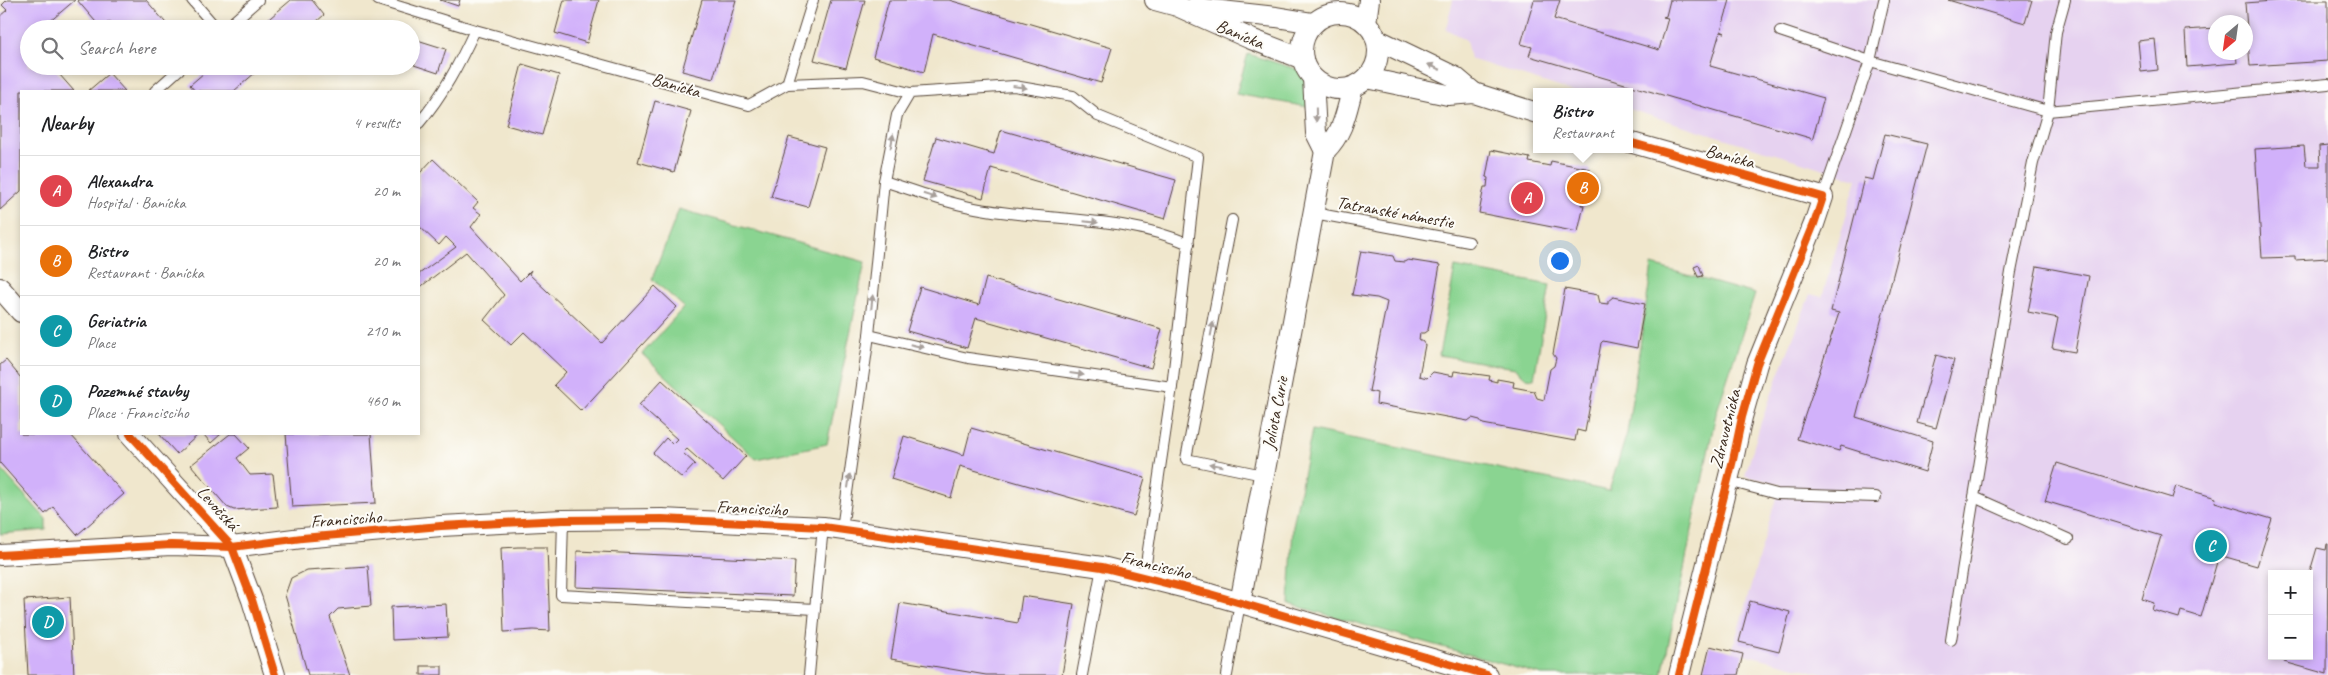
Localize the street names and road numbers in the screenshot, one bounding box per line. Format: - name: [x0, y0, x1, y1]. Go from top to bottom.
- street label: Banícka: [1213, 14, 1268, 54]
- street label: Banícka: [649, 68, 704, 103]
- street label: Banícka: [1703, 139, 1758, 173]
- street label: Tatranské námestie: [1335, 191, 1456, 233]
- street label: Joliota Curie: [1257, 374, 1293, 452]
- street label: Zdravotnícka: [1705, 386, 1746, 471]
- street label: Levočská: [192, 481, 245, 537]
- street label: Francisciho: [716, 495, 790, 521]
- street label: Francisciho: [310, 505, 384, 532]
- street label: Francisciho: [1119, 546, 1195, 585]

